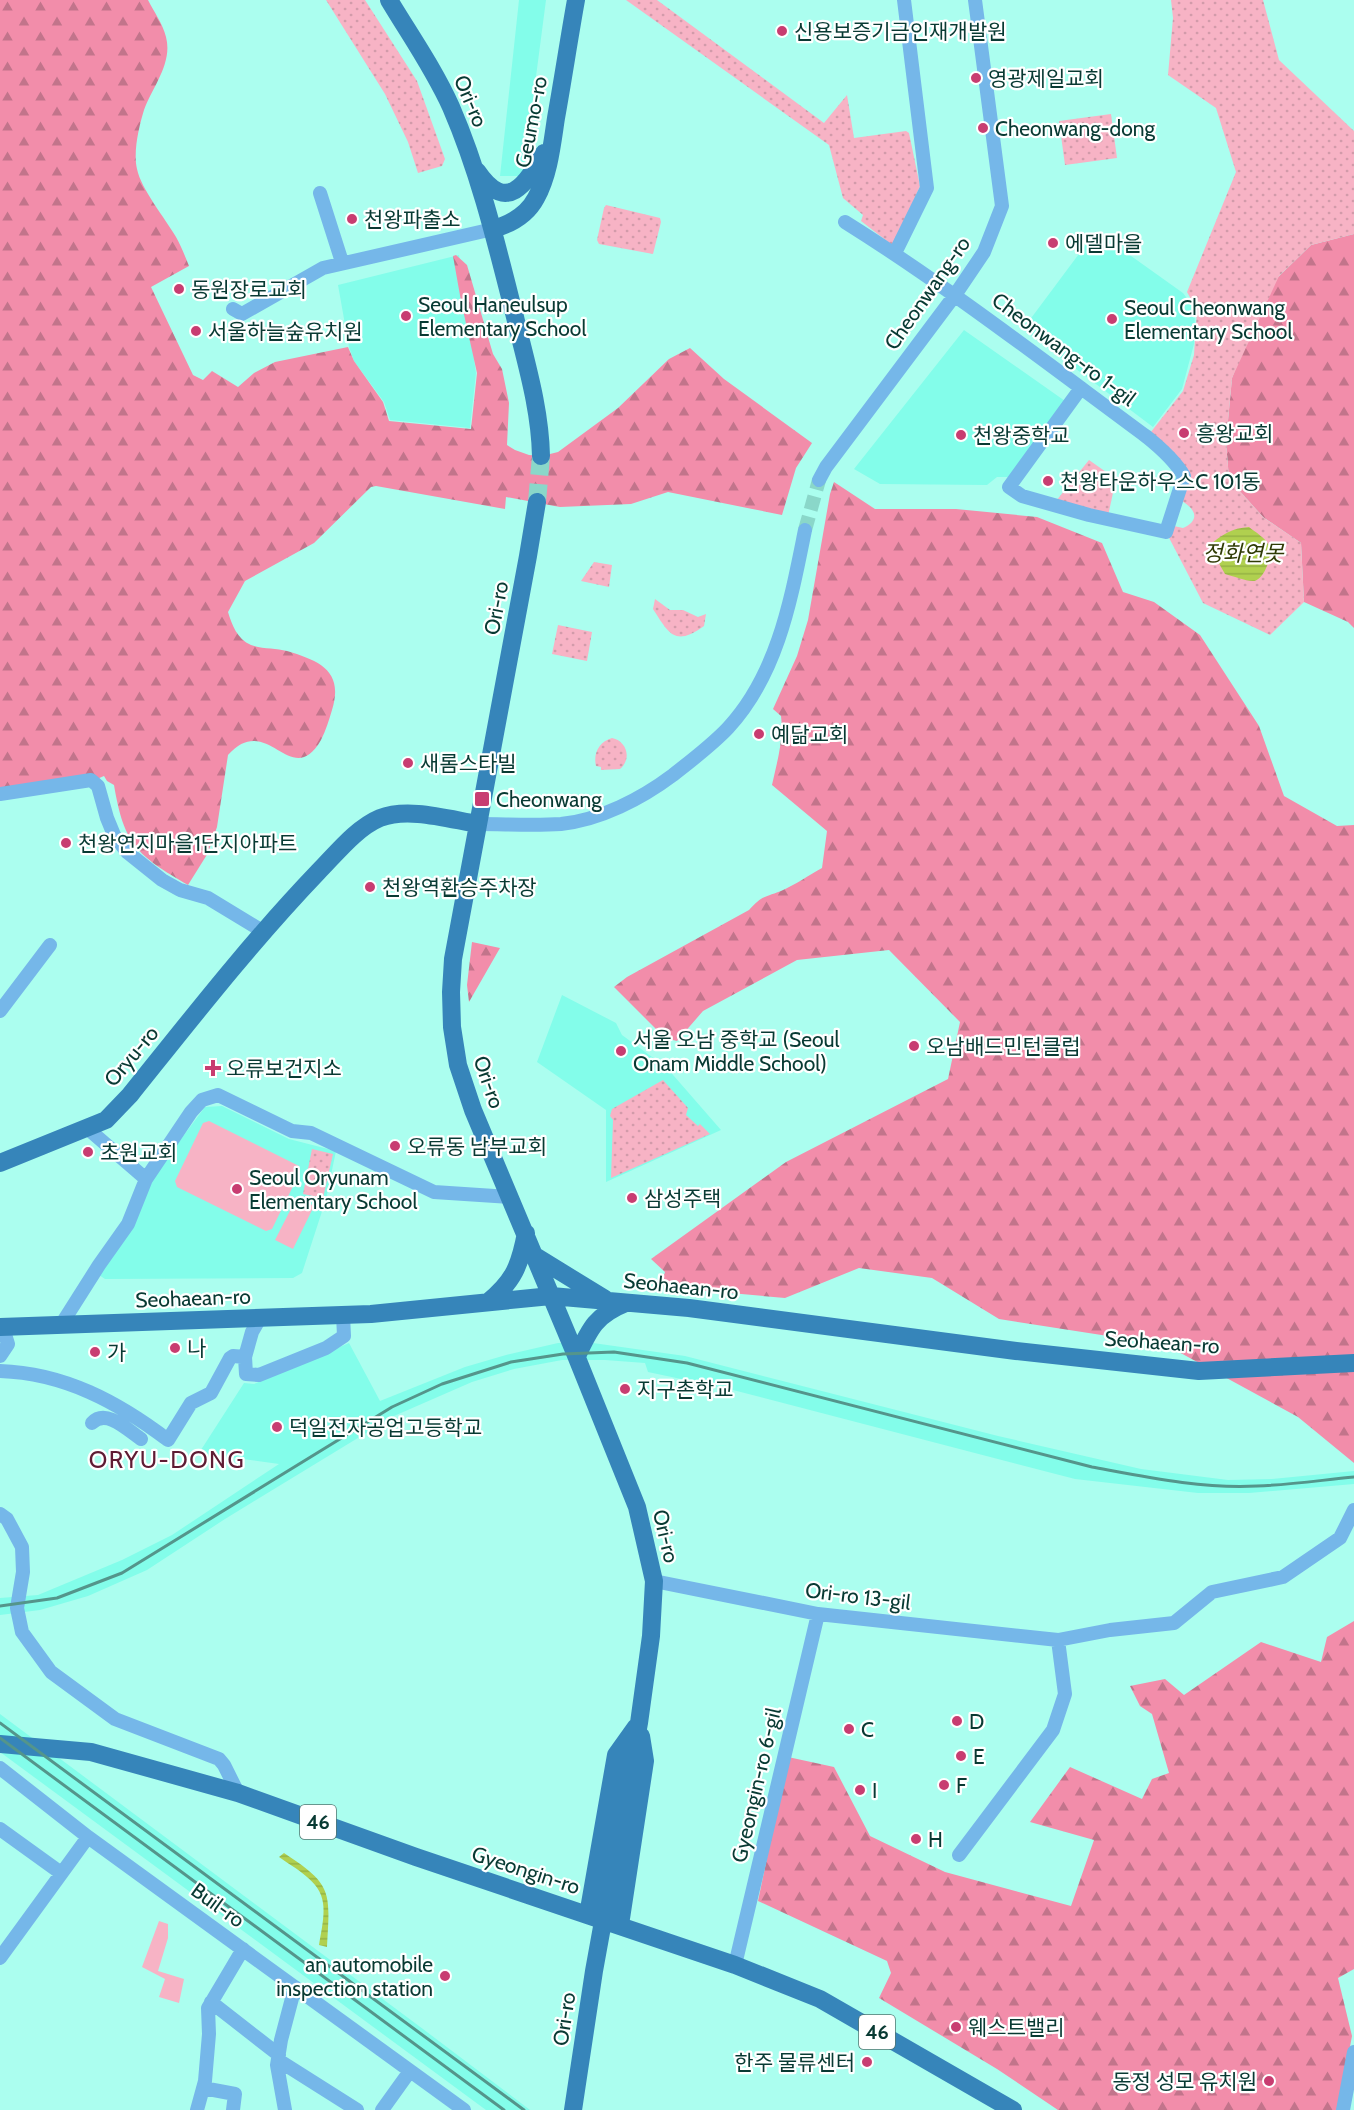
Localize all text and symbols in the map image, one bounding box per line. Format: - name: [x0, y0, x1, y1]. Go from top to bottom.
- place label: 신용보증기금인재개발원: [794, 19, 1007, 44]
- marker: 신용보증기금인재개발원: [775, 24, 789, 38]
- place label: 영광제일교회: [988, 66, 1104, 91]
- street label: Ori-ro: [449, 71, 493, 131]
- marker: 영광제일교회: [969, 71, 983, 85]
- street label: Geumo-ro: [510, 74, 552, 170]
- place label: Cheonwang-dong: [995, 116, 1155, 141]
- marker: Cheonwang-dong: [976, 121, 990, 135]
- place label: 천왕파출소: [364, 207, 461, 232]
- marker: 천왕파출소: [345, 212, 359, 226]
- place label: 에델마을: [1065, 231, 1142, 256]
- street label: Cheonwang-ro: [879, 232, 975, 354]
- marker: 에델마을: [1046, 236, 1060, 250]
- place label: 동원장로교회: [191, 277, 307, 302]
- marker: 동원장로교회: [172, 282, 186, 296]
- street label: Cheonwang-ro 1-gil: [987, 287, 1141, 411]
- place label: Seoul Haneulsup Elementary School: [418, 292, 586, 341]
- place label: Seoul Cheonwang Elementary School: [1124, 295, 1292, 344]
- marker: Seoul Haneulsup Elementary School: [399, 309, 413, 323]
- marker: Seoul Cheonwang Elementary School: [1105, 312, 1119, 326]
- place label: 서울하늘숲유치원: [208, 319, 363, 344]
- marker: 서울하늘숲유치원: [189, 324, 203, 338]
- place label: 흥왕교회: [1196, 421, 1273, 446]
- place label: 천왕중학교: [973, 423, 1070, 448]
- marker: 흥왕교회: [1177, 426, 1191, 440]
- marker: 천왕중학교: [954, 428, 968, 442]
- place label: 천왕타운하우스C 101동: [1060, 469, 1261, 494]
- marker: 천왕타운하우스C 101동: [1041, 474, 1055, 488]
- water label: 정화연못: [1203, 540, 1285, 567]
- street label: Ori-ro: [479, 579, 513, 637]
- place label: 예닮교회: [771, 722, 848, 747]
- marker: 예닮교회: [752, 727, 766, 741]
- place label: 새롬스타빌: [420, 751, 517, 776]
- marker: 새롬스타빌: [401, 756, 415, 770]
- place label: Cheonwang: [496, 787, 602, 812]
- marker: Cheonwang: [473, 790, 491, 808]
- place label: 천왕연지마을1단지아파트: [78, 831, 297, 856]
- marker: 천왕연지마을1단지아파트: [59, 836, 73, 850]
- place label: 천왕역환승주차장: [382, 875, 537, 900]
- marker: 천왕역환승주차장: [363, 880, 377, 894]
- street label: Oryu-ro: [99, 1021, 163, 1091]
- place label: 서울 오남 중학교 (Seoul Onam Middle School): [633, 1027, 840, 1076]
- place label: 오남배드민턴클럽: [926, 1034, 1081, 1059]
- marker: 오남배드민턴클럽: [907, 1039, 921, 1053]
- marker: 서울 오남 중학교 (Seoul Onam Middle School): [614, 1044, 628, 1058]
- street label: Ori-ro: [468, 1052, 510, 1112]
- place label: 오류보건지소: [226, 1056, 342, 1081]
- marker: 오류보건지소: [204, 1059, 222, 1077]
- place label: 오류동 남부교회: [407, 1134, 547, 1159]
- marker: 오류동 남부교회: [388, 1139, 402, 1153]
- place label: 초원교회: [100, 1140, 177, 1165]
- marker: 초원교회: [81, 1145, 95, 1159]
- place label: Seoul Oryunam Elementary School: [249, 1165, 417, 1214]
- marker: Seoul Oryunam Elementary School: [230, 1182, 244, 1196]
- place label: 삼성주택: [644, 1186, 721, 1211]
- marker: 삼성주택: [625, 1191, 639, 1205]
- street label: Seohaean-ro: [622, 1268, 740, 1304]
- street label: Seohaean-ro: [135, 1283, 251, 1313]
- street label: Seohaean-ro: [1104, 1326, 1220, 1358]
- place label: 나: [187, 1336, 206, 1361]
- place label: 가: [107, 1340, 126, 1365]
- marker: 나: [168, 1341, 182, 1355]
- marker: 가: [88, 1345, 102, 1359]
- place label: 지구촌학교: [637, 1377, 734, 1402]
- marker: 지구촌학교: [618, 1382, 632, 1396]
- place label: 덕일전자공업고등학교: [289, 1415, 482, 1440]
- marker: 덕일전자공업고등학교: [270, 1420, 284, 1434]
- district label: ORYU-DONG: [89, 1445, 245, 1474]
- street label: Ori-ro: [648, 1507, 684, 1565]
- street label: Ori-ro 13-gil: [804, 1577, 912, 1615]
- street label: Gyeongin-ro 6-gil: [726, 1705, 786, 1865]
- place label: D: [969, 1709, 984, 1734]
- marker: D: [950, 1714, 964, 1728]
- place label: C: [861, 1717, 874, 1742]
- marker: C: [842, 1722, 856, 1736]
- place label: E: [973, 1744, 985, 1769]
- marker: E: [954, 1749, 968, 1763]
- place label: F: [956, 1773, 967, 1798]
- place label: I: [872, 1778, 877, 1803]
- marker: F: [937, 1778, 951, 1792]
- marker: I: [853, 1783, 867, 1797]
- road number: 46: [300, 1805, 336, 1839]
- place label: H: [928, 1827, 943, 1852]
- marker: H: [909, 1832, 923, 1846]
- street label: Gyeongin-ro: [469, 1841, 583, 1899]
- street label: Buil-ro: [187, 1877, 249, 1933]
- place label: an automobile inspection station: [276, 1952, 433, 2001]
- marker: an automobile inspection station: [438, 1969, 452, 1983]
- street label: Ori-ro: [547, 1990, 581, 2048]
- road number: 46: [859, 2015, 895, 2049]
- place label: 웨스트밸리: [968, 2015, 1065, 2040]
- marker: 웨스트밸리: [949, 2020, 963, 2034]
- place label: 한주 물류센터: [734, 2050, 855, 2075]
- marker: 한주 물류센터: [860, 2055, 874, 2069]
- place label: 동정 성모 유치원: [1112, 2069, 1257, 2094]
- marker: 동정 성모 유치원: [1262, 2074, 1276, 2088]

